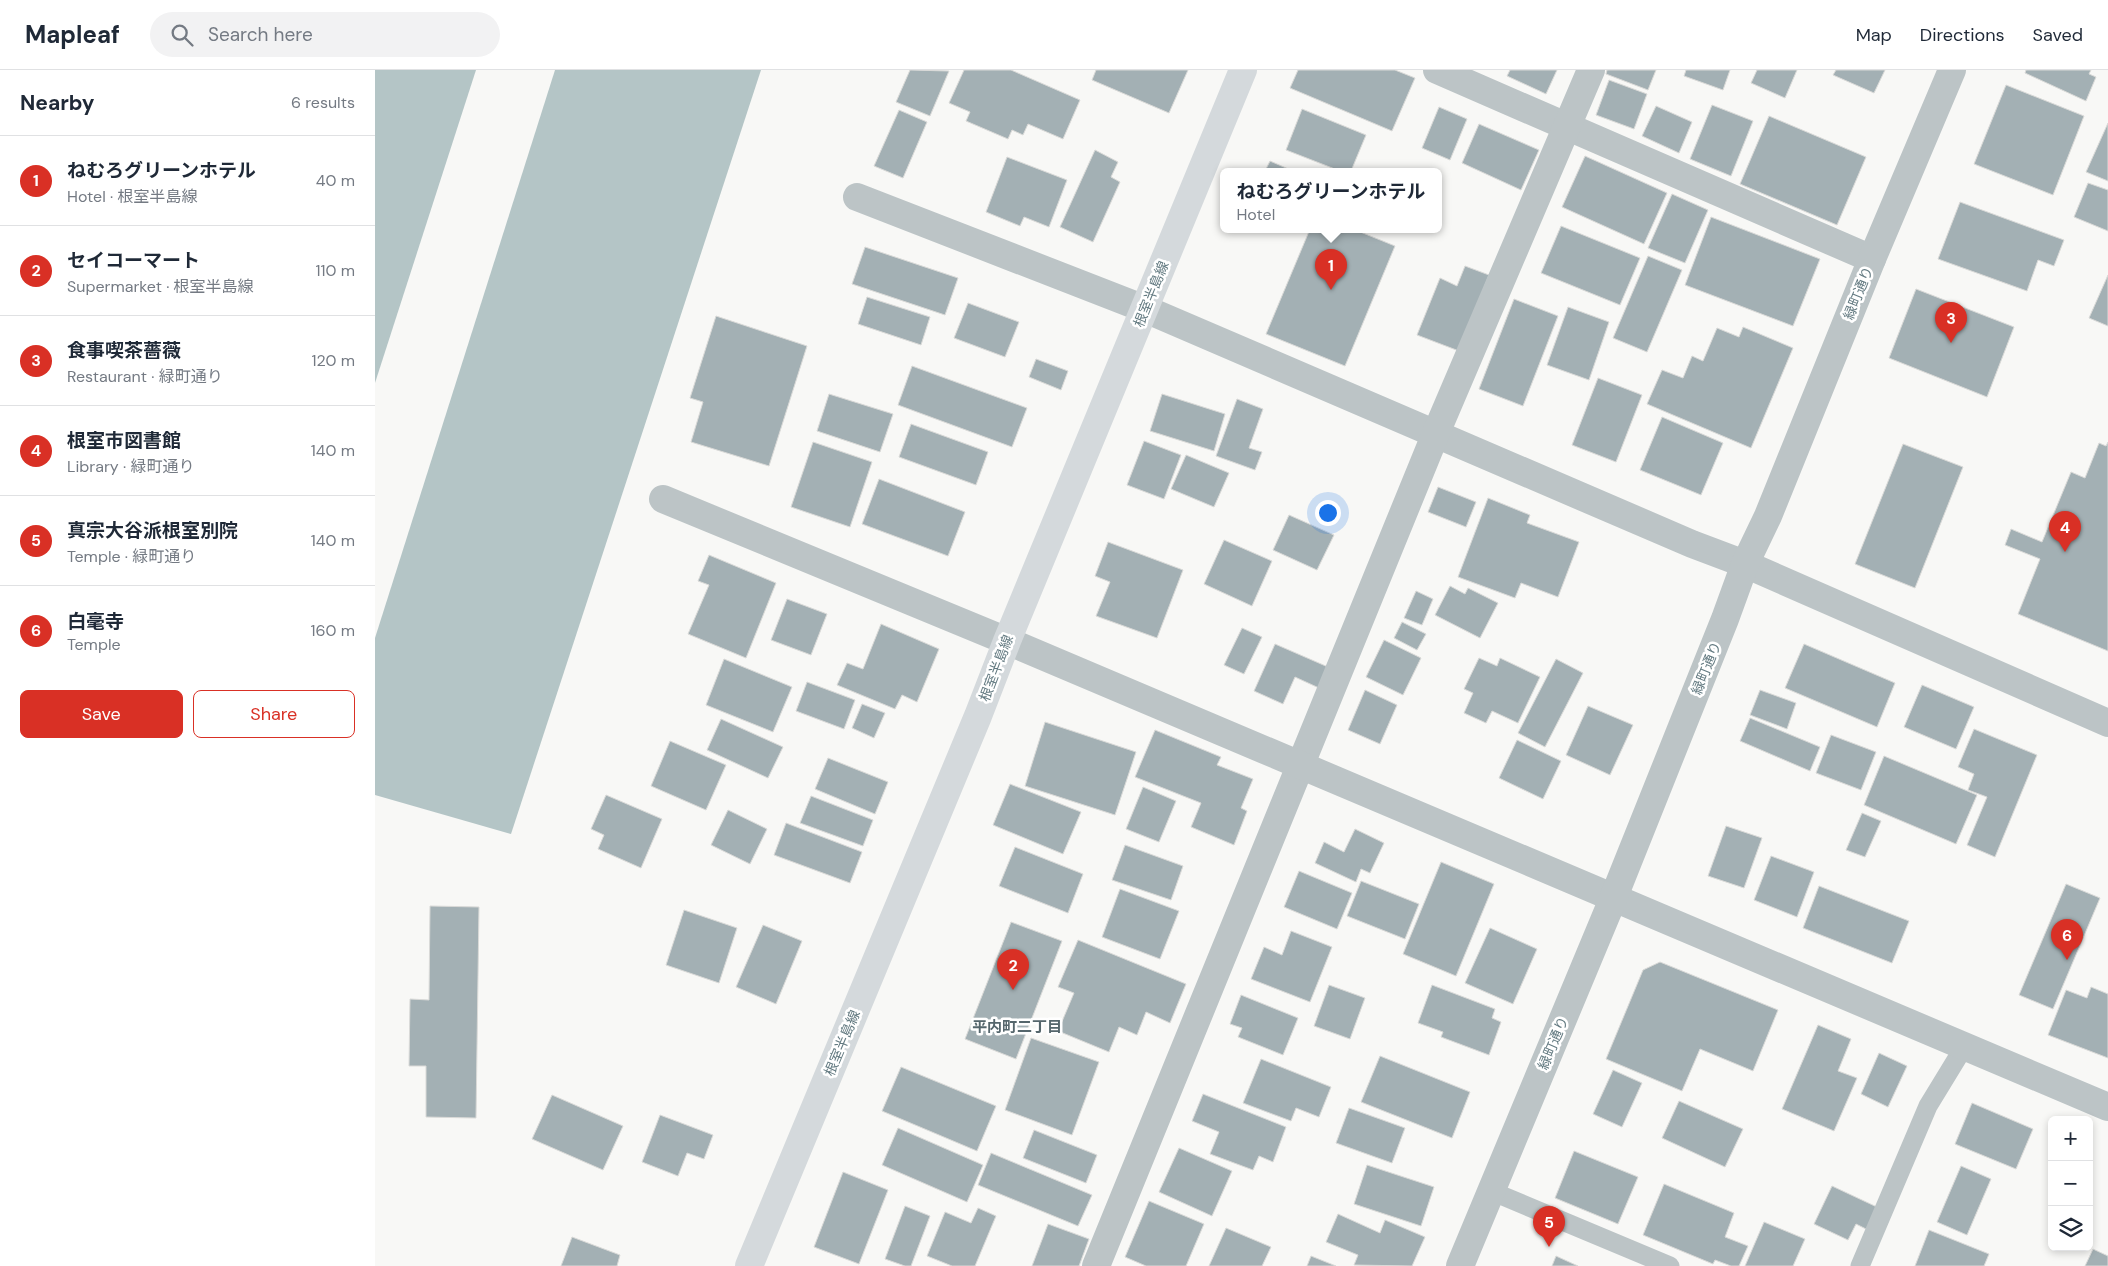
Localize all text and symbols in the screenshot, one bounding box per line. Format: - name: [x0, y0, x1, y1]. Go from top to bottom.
- search box: [150, 12, 500, 57]
- text: Mapleaf: [25, 19, 120, 50]
- icon: search: [168, 21, 196, 49]
- text: Search here: [208, 22, 313, 47]
- text: Map: [1856, 23, 1892, 47]
- text: Directions: [1920, 23, 2005, 47]
- text: Saved: [2033, 23, 2083, 47]
- text: Nearby: [20, 89, 94, 117]
- text: 6 results: [291, 92, 355, 113]
- text: ねむろグリーンホテル: [67, 158, 256, 183]
- popup: [1220, 168, 1442, 233]
- text: 1: [33, 170, 39, 191]
- text: 40 m: [316, 170, 355, 191]
- text: ねむろグリーンホテル: [1236, 179, 1426, 204]
- text: Hotel · 根室半島線: [67, 186, 197, 207]
- text: Hotel: [1236, 204, 1275, 225]
- text: セイコーマート: [67, 248, 200, 273]
- pin: 1: [1315, 249, 1347, 290]
- street label: 根室半島線: [1130, 258, 1172, 330]
- text: 2: [31, 260, 41, 281]
- text: 110 m: [316, 260, 355, 281]
- street label: 緑町通り: [1839, 264, 1877, 322]
- text: Supermarket · 根室半島線: [67, 276, 254, 297]
- pin: 3: [1935, 302, 1967, 343]
- text: 食事喫茶薔薇: [67, 338, 181, 363]
- text: 3: [31, 350, 41, 371]
- text: 120 m: [311, 350, 355, 371]
- text: Restaurant · 緑町通り: [67, 366, 223, 387]
- text: 根室市図書館: [67, 428, 181, 453]
- text: 4: [31, 440, 41, 461]
- text: 140 m: [311, 440, 355, 461]
- text: Library · 緑町通り: [67, 456, 194, 477]
- your location: [1315, 500, 1341, 526]
- pin: 4: [2049, 511, 2081, 552]
- text: 真宗大谷派根室別院: [67, 518, 238, 543]
- text: 5: [31, 530, 41, 551]
- text: 140 m: [311, 530, 355, 551]
- text: Temple · 緑町通り: [67, 546, 196, 567]
- text: 白毫寺: [67, 609, 124, 634]
- text: 6: [31, 620, 41, 641]
- text: 160 m: [311, 620, 355, 641]
- street label: 根室半島線: [975, 632, 1017, 704]
- text: Temple: [67, 634, 121, 655]
- street label: 緑町通り: [1687, 639, 1725, 697]
- button: Save: [20, 690, 183, 738]
- button: Share: [193, 690, 355, 738]
- pin: 6: [2051, 919, 2083, 960]
- pin: 2: [997, 949, 1029, 990]
- street label: 根室半島線: [820, 1007, 864, 1079]
- street label: 緑町通り: [1534, 1014, 1572, 1072]
- district label: 平内町二丁目: [972, 1017, 1062, 1037]
- map controls: [2048, 1116, 2093, 1251]
- button: +: [2048, 1116, 2093, 1161]
- button: −: [2048, 1161, 2093, 1206]
- pin: 5: [1533, 1206, 1565, 1247]
- button: layers: [2048, 1206, 2093, 1251]

